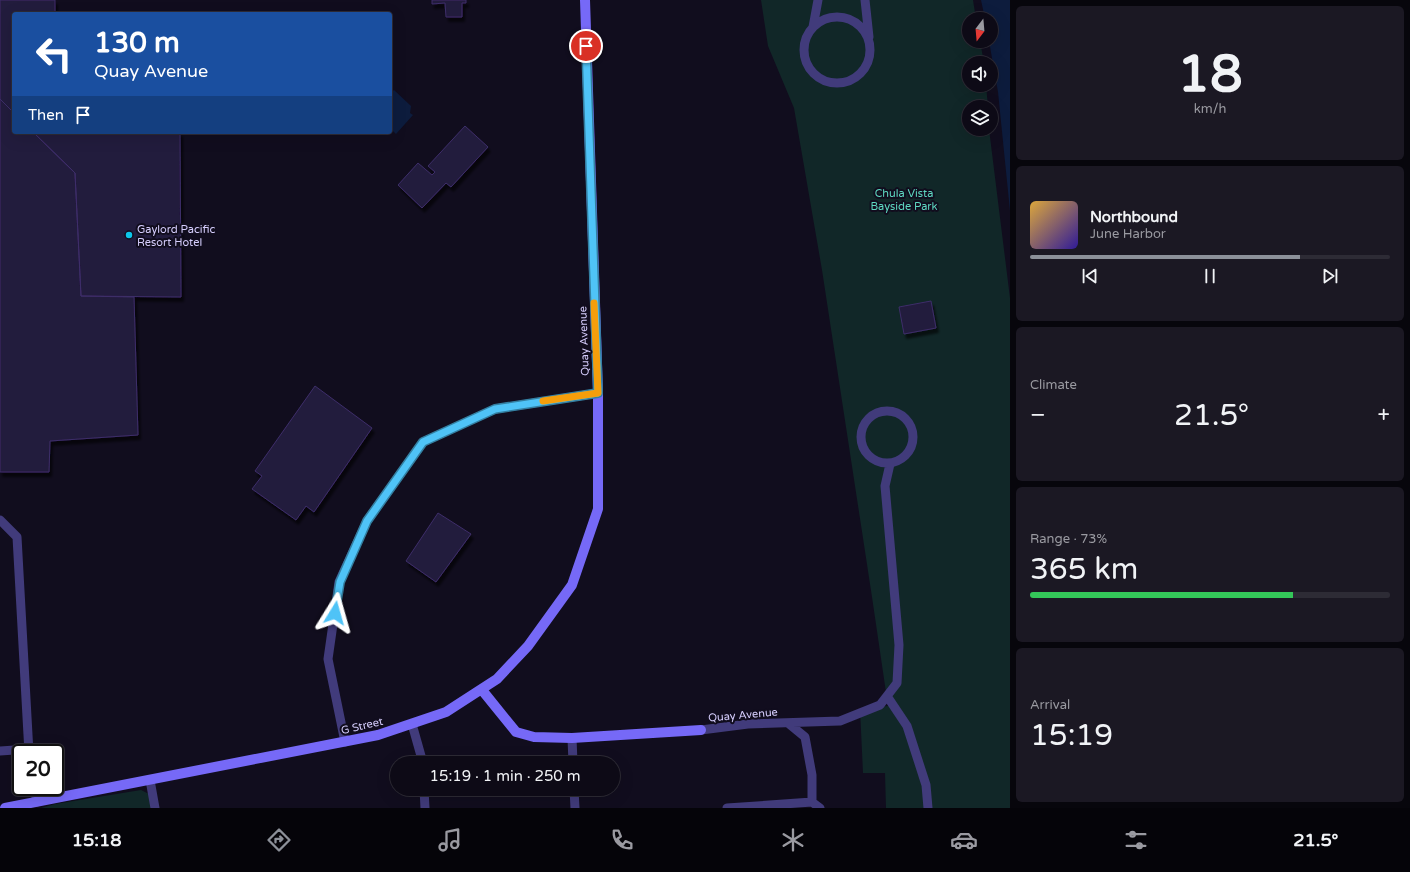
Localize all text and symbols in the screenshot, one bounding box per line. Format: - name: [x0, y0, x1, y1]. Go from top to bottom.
- north arrow: [962, 12, 998, 48]
- map controls: [962, 12, 998, 136]
- text: 130 m: [94, 26, 180, 60]
- icon: left: [28, 28, 80, 80]
- pin: [569, 29, 603, 63]
- icon: arrive: [575, 35, 597, 57]
- text: 18: [1177, 43, 1243, 106]
- button: sound: [962, 56, 998, 92]
- text: Quay Avenue: [94, 60, 208, 82]
- button: layers: [962, 100, 998, 136]
- text: km/h: [1194, 101, 1226, 117]
- icon: arrive: [72, 104, 94, 126]
- text: Then: [28, 106, 64, 124]
- park label: Chula Vista Bayside Park: [870, 187, 938, 213]
- text: Northbound: [1090, 208, 1178, 226]
- place label: Gaylord Pacific Resort Hotel: [137, 223, 215, 249]
- text: June Harbor: [1090, 226, 1166, 242]
- marker: Gaylord Pacific Resort Hotel: [124, 230, 134, 240]
- icon: previous: [1079, 265, 1101, 287]
- icon: pause: [1199, 265, 1221, 287]
- icon: next: [1319, 265, 1341, 287]
- street label: Quay Avenue: [576, 306, 592, 376]
- text: Climate: [1030, 377, 1077, 393]
- text: 21.5°: [1174, 397, 1249, 434]
- text: −: [1030, 402, 1046, 428]
- text: +: [1378, 402, 1390, 428]
- text: Range · 73%: [1030, 531, 1107, 547]
- text: 365 km: [1030, 551, 1138, 588]
- position arrow: [314, 592, 356, 634]
- text: Arrival: [1030, 697, 1070, 713]
- street label: Quay Avenue: [708, 705, 778, 725]
- street label: G Street: [340, 715, 384, 737]
- text: 15:19: [1030, 717, 1113, 754]
- speed limit sign: 20: [12, 744, 64, 796]
- text: 15:19 · 1 min · 250 m: [430, 767, 580, 785]
- icon: directions: [265, 826, 293, 854]
- icon: music: [436, 826, 464, 854]
- icon: phone: [608, 826, 636, 854]
- icon: climate: [779, 826, 807, 854]
- icon: car: [950, 826, 978, 854]
- icon: filters: [1122, 826, 1150, 854]
- text: 15:18: [72, 829, 122, 851]
- text: 21.5°: [1293, 829, 1338, 851]

